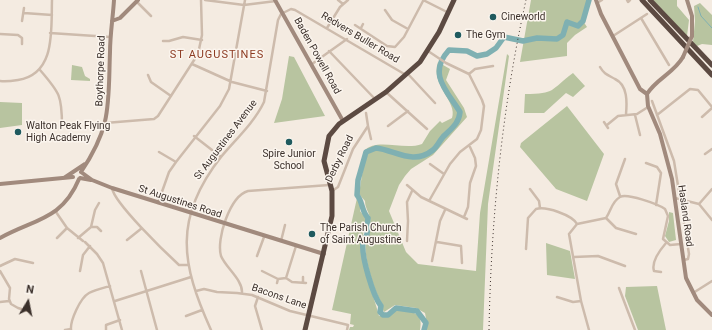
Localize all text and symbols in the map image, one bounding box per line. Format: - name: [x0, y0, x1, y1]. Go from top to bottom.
- street label: Redvers Buller Road: [319, 10, 401, 66]
- place label: Cineworld: [501, 11, 545, 23]
- marker: Cineworld: [488, 12, 498, 22]
- street label: Baden Powell Road: [291, 16, 343, 96]
- place label: The Gym: [466, 29, 506, 41]
- marker: The Gym: [453, 30, 463, 40]
- street label: Boythorpe Road: [94, 35, 108, 107]
- district label: ST AUGUSTINES: [170, 48, 264, 62]
- street label: St Augustines Avenue: [192, 98, 260, 182]
- place label: Walton Peak Flying High Academy: [26, 120, 110, 144]
- marker: Walton Peak Flying High Academy: [13, 127, 23, 137]
- street label: Derby Road: [323, 133, 357, 185]
- marker: Spire Junior School: [284, 137, 294, 147]
- place label: Spire Junior School: [262, 148, 316, 172]
- street label: St Augustines Road: [137, 183, 223, 221]
- street label: Hasland Road: [675, 184, 695, 248]
- place label: The Parish Church of Saint Augustine: [320, 222, 402, 246]
- marker: The Parish Church of Saint Augustine: [307, 229, 317, 239]
- north arrow: [8, 282, 48, 322]
- street label: Bacons Lane: [250, 282, 308, 312]
- text: N: [25, 283, 35, 297]

